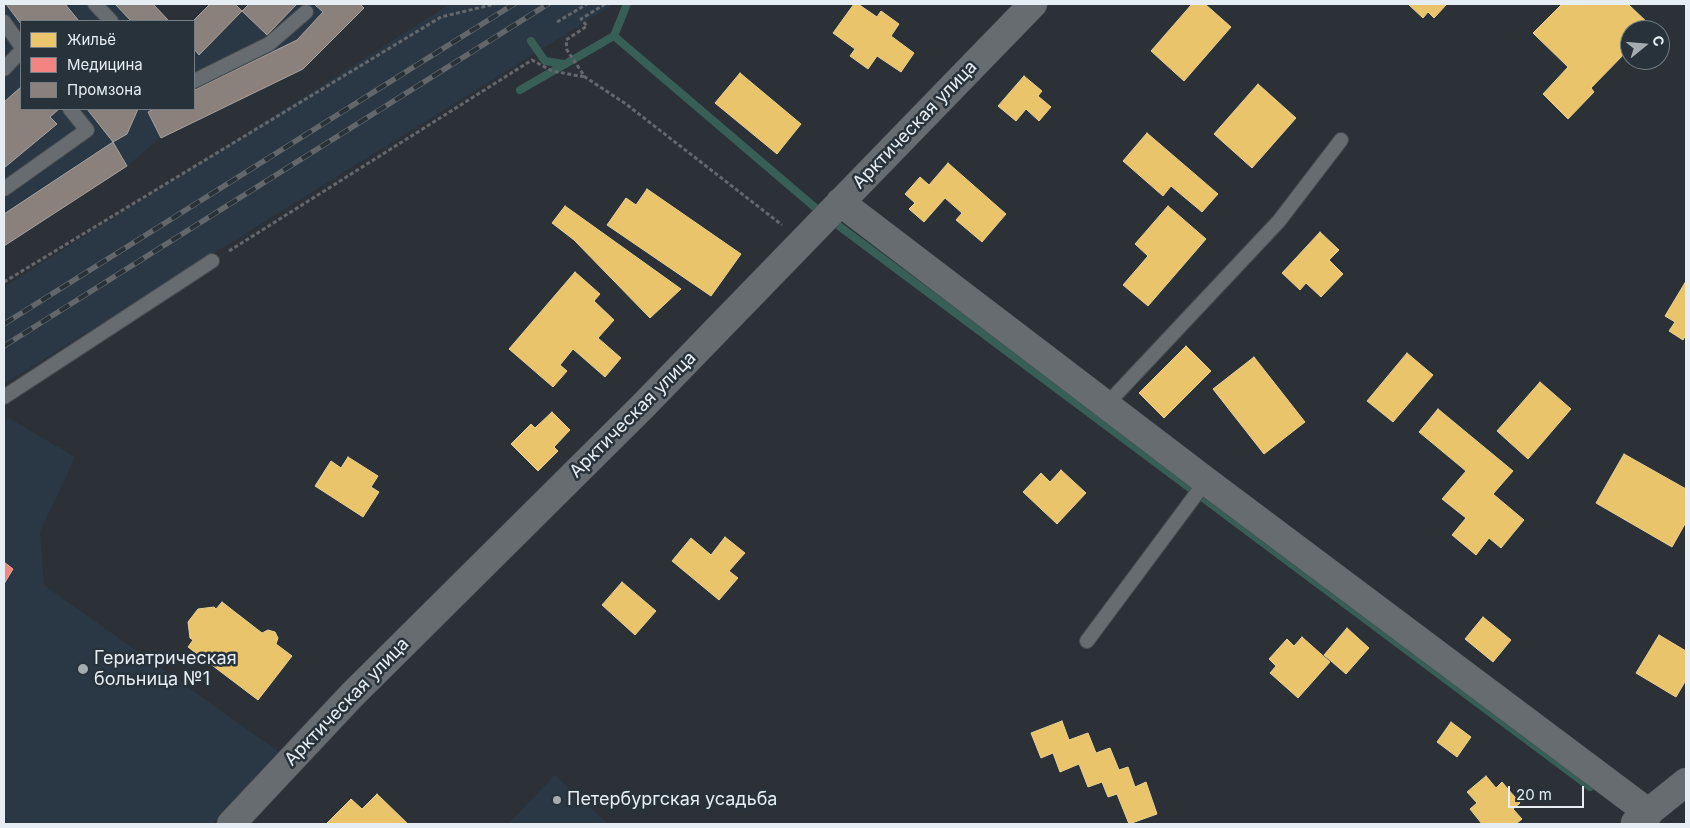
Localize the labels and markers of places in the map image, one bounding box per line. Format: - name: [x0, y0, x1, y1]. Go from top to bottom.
- place label: Гериатрическая больница №1: [94, 648, 237, 691]
- marker: Гериатрическая больница №1: [76, 662, 90, 676]
- place label: Петербургская усадьба: [567, 789, 777, 811]
- marker: Петербургская усадьба: [551, 794, 563, 806]

